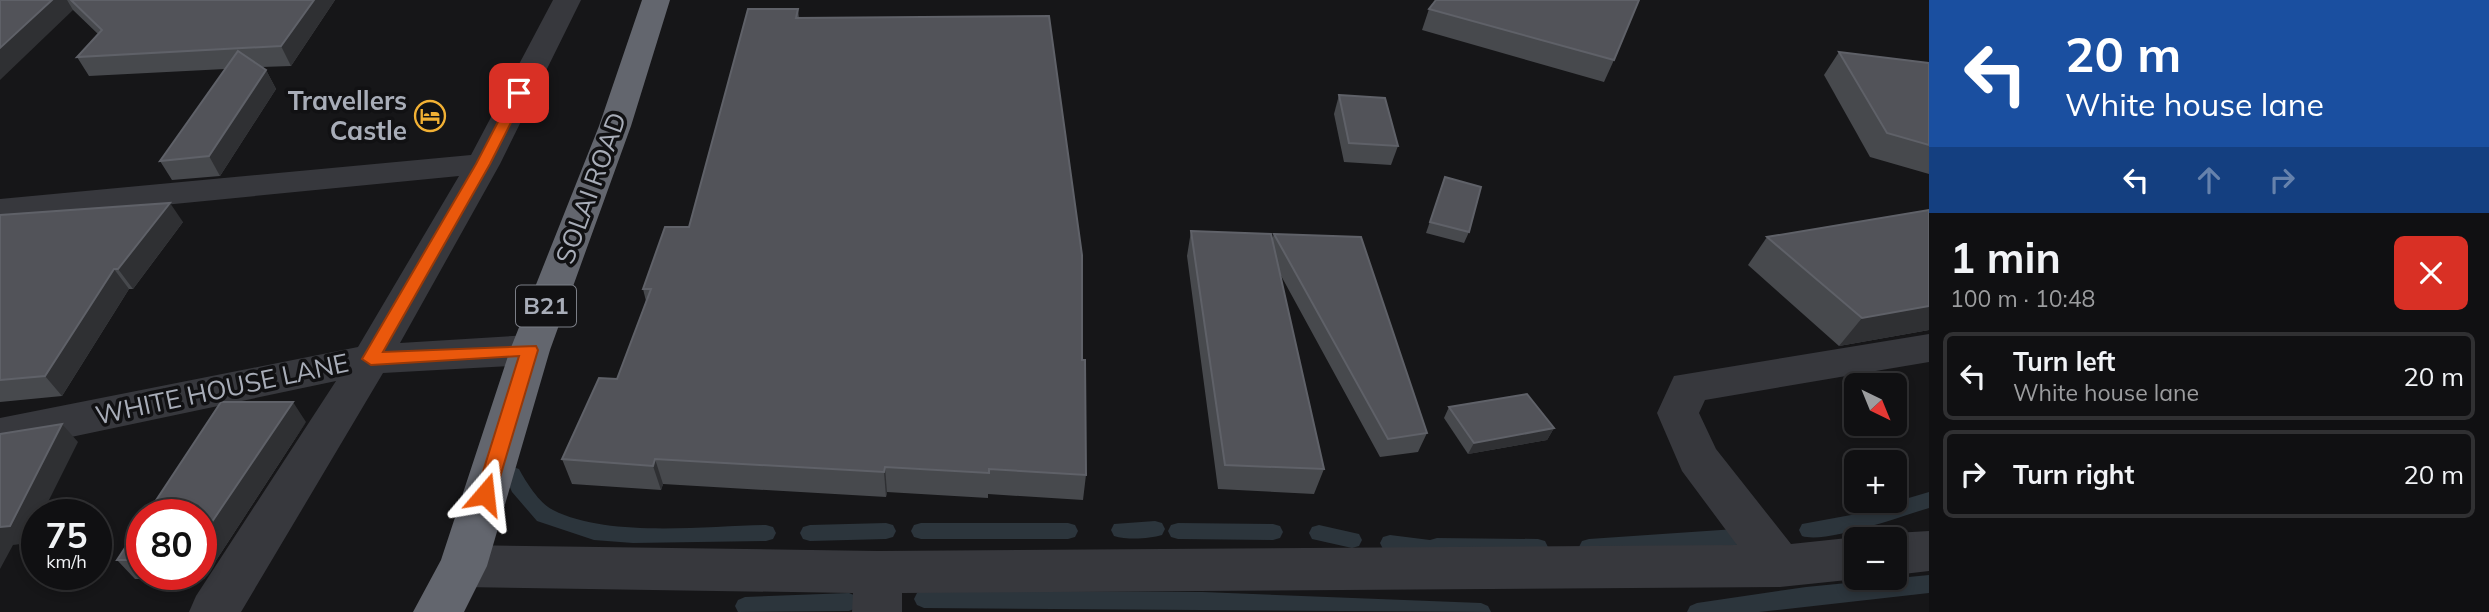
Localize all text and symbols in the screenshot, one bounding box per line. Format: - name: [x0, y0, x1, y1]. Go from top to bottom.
- text: 20 m: [2065, 23, 2181, 84]
- icon: left: [1950, 28, 2041, 119]
- pin: [489, 63, 549, 123]
- icon: arrive: [500, 74, 538, 112]
- place label: Travellers Castle: [288, 84, 407, 147]
- text: White house lane: [2065, 84, 2324, 124]
- hotel icon: Travellers Castle: [413, 99, 447, 133]
- street label: SOLAI ROAD: [548, 108, 633, 268]
- icon: left: [2117, 161, 2155, 199]
- icon: ahead: [2190, 161, 2228, 199]
- icon: right: [2263, 161, 2301, 199]
- text: 1 min: [1950, 231, 2061, 284]
- button: close: [2394, 236, 2468, 310]
- text: 100 m · 10:48: [1950, 284, 2095, 313]
- road number: B21: [516, 286, 576, 326]
- text: Turn left: [2013, 345, 2115, 378]
- street label: WHITE HOUSE LANE: [92, 346, 352, 431]
- icon: left: [1954, 357, 1992, 395]
- text: 20 m: [2403, 360, 2464, 393]
- north arrow: [1844, 373, 1908, 436]
- map controls: [1844, 373, 1907, 590]
- text: White house lane: [2013, 378, 2199, 407]
- button: +: [1844, 450, 1907, 513]
- icon: right: [1954, 455, 1992, 493]
- position arrow: [448, 457, 522, 531]
- text: Turn right: [2013, 458, 2134, 491]
- text: 20 m: [2403, 458, 2464, 491]
- speed limit sign: 80: [126, 499, 217, 590]
- text: 75: [45, 513, 88, 557]
- button: −: [1844, 527, 1907, 590]
- text: km/h: [46, 550, 87, 573]

